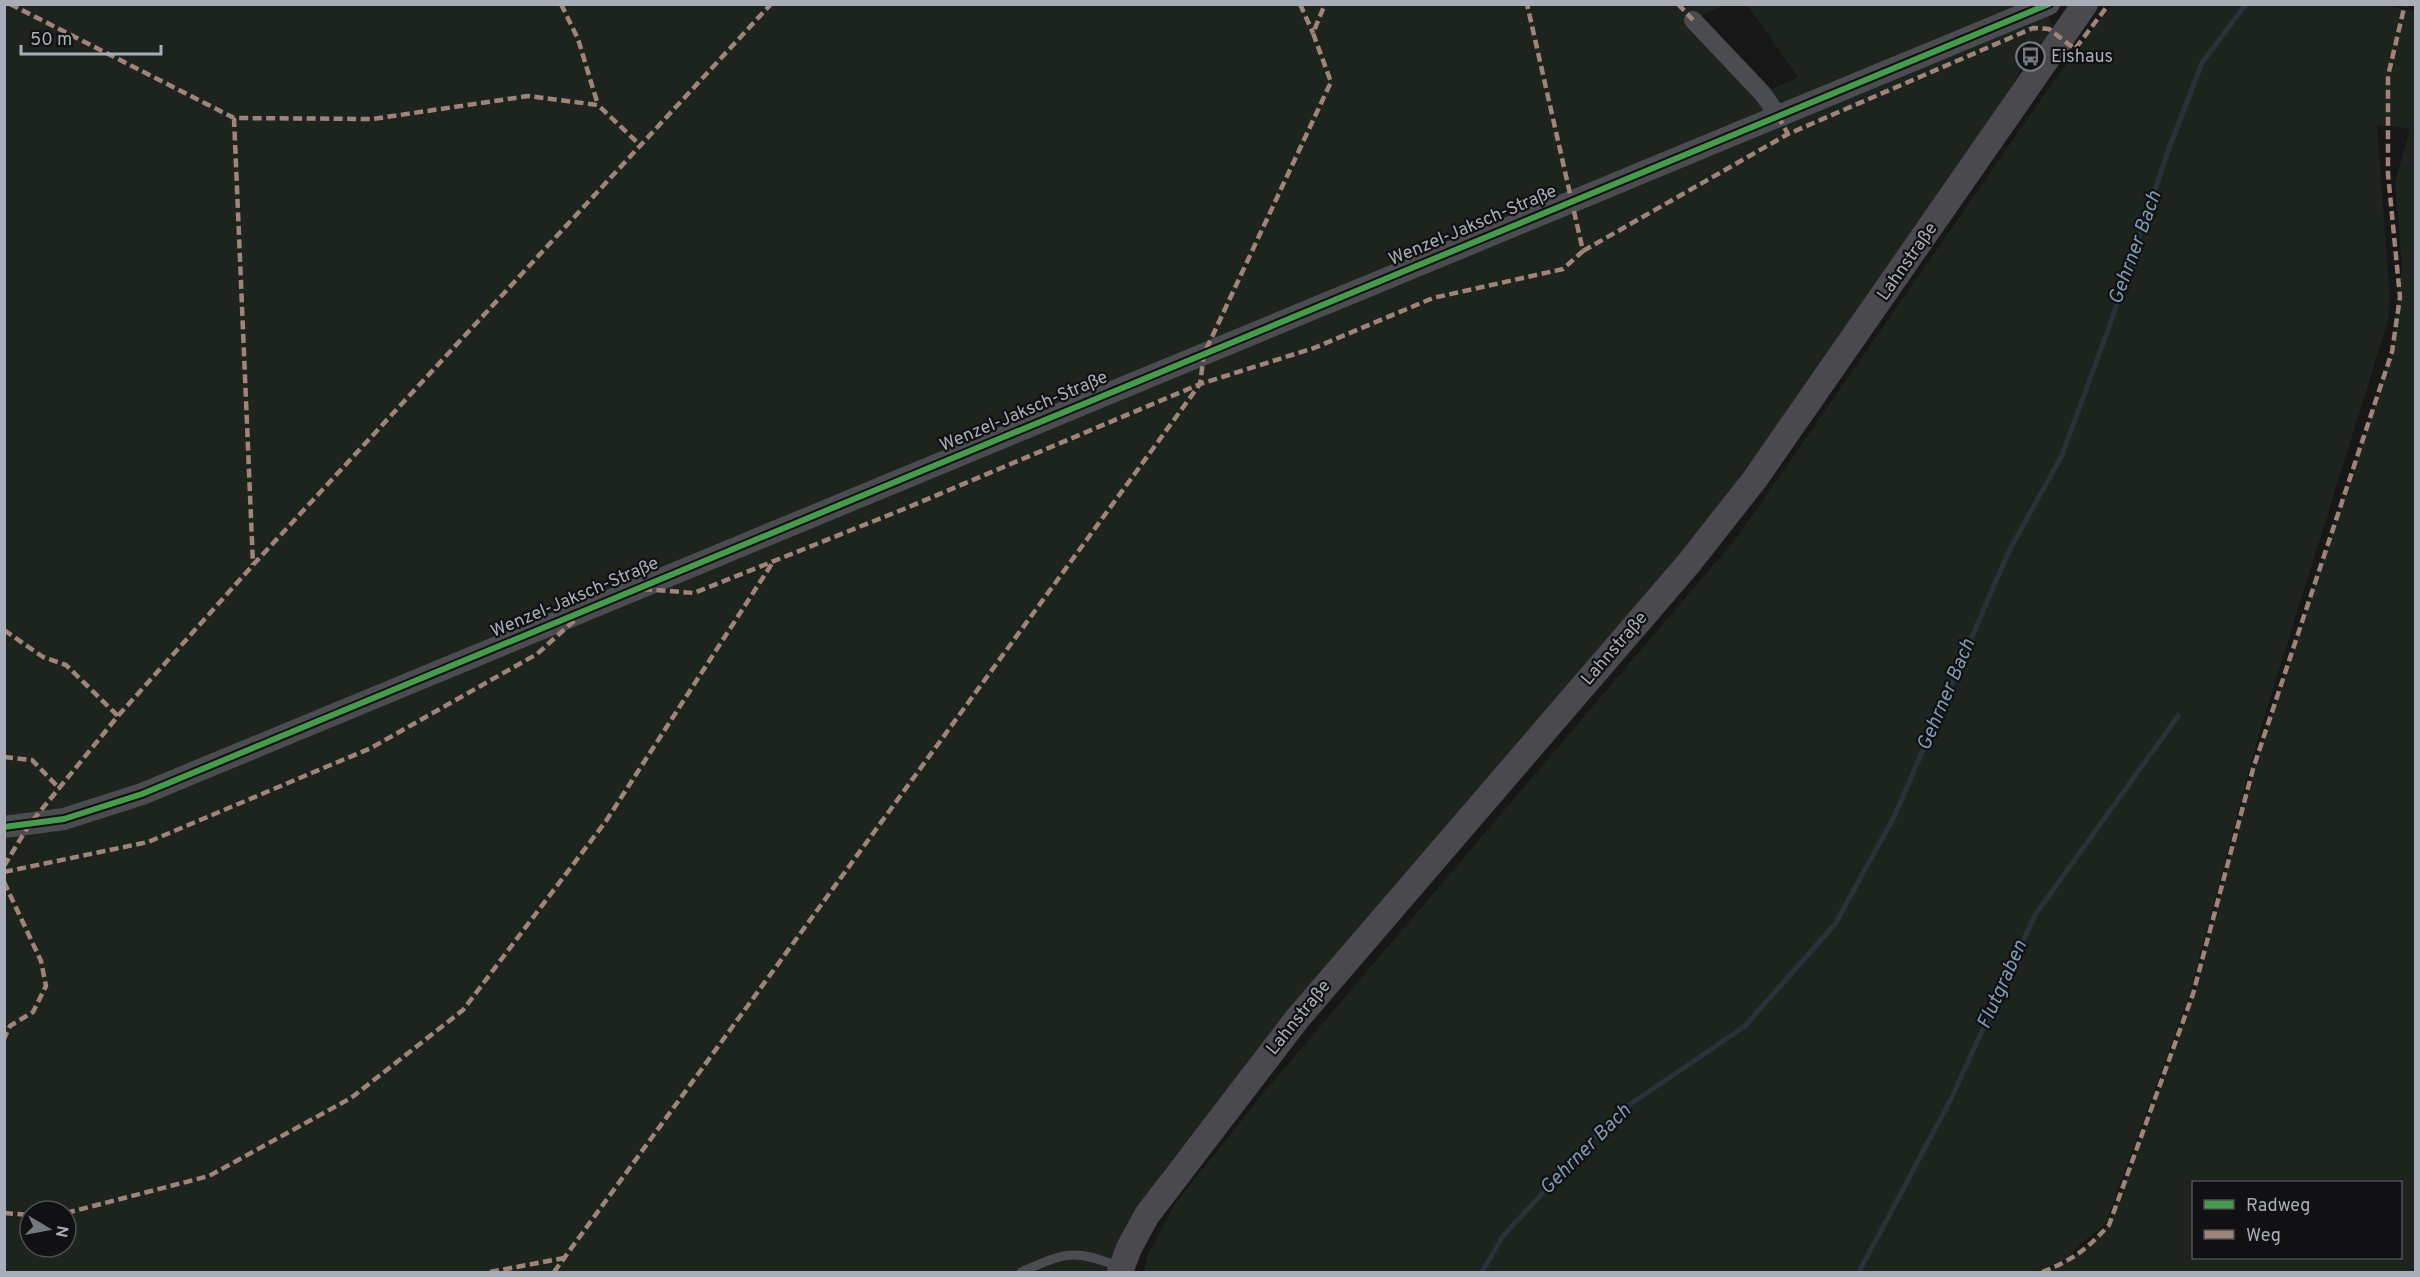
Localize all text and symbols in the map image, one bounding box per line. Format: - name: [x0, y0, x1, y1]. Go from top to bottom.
- scale bar: [21, 18, 160, 56]
- text: 50 m: [30, 29, 72, 52]
- bus stop icon: Eishaus: [2014, 41, 2046, 73]
- place label: Eishaus: [2051, 46, 2113, 69]
- street label: Wenzel-Jaksch-Straße: [1386, 180, 1560, 272]
- water label: Gehrner Bach: [2103, 188, 2169, 308]
- street label: Lahnstraße: [1873, 218, 1943, 306]
- street label: Wenzel-Jaksch-Straße: [937, 366, 1111, 458]
- street label: Wenzel-Jaksch-Straße: [488, 552, 662, 644]
- street label: Lahnstraße: [1577, 607, 1653, 691]
- water label: Gehrner Bach: [1912, 635, 1982, 755]
- water label: Flutgraben: [1972, 936, 2034, 1033]
- street label: Lahnstraße: [1262, 976, 1336, 1060]
- water label: Gehrner Bach: [1535, 1099, 1637, 1201]
- legend: [2192, 1181, 2402, 1259]
- text: Radweg: [2246, 1195, 2310, 1218]
- north arrow: [18, 1199, 78, 1259]
- text: N: [50, 1224, 72, 1239]
- text: Weg: [2246, 1225, 2281, 1248]

